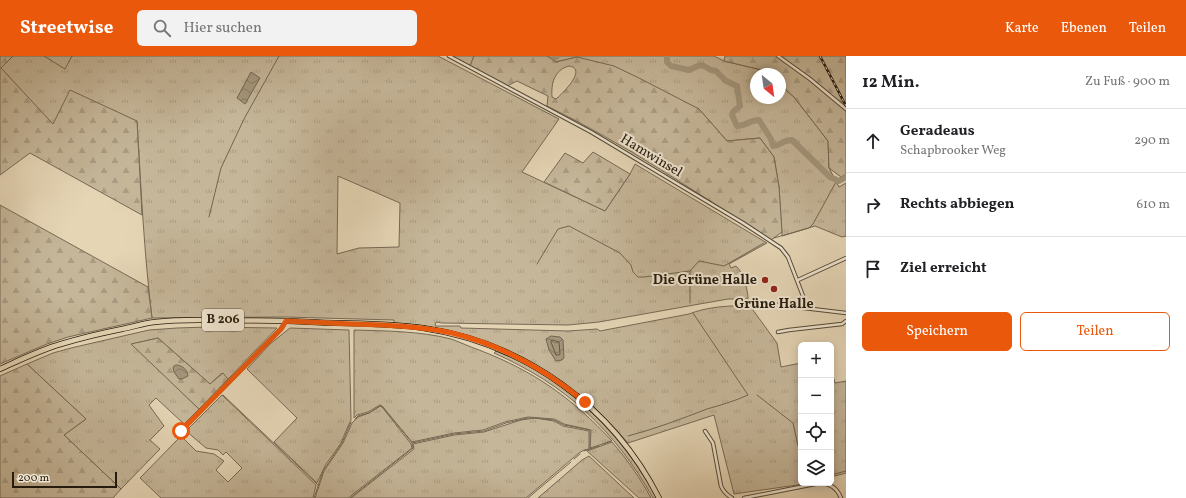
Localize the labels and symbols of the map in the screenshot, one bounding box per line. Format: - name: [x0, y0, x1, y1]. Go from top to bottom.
- north arrow: [750, 68, 786, 104]
- street label: Hamwinsel: [616, 130, 686, 182]
- place label: Die Grüne Halle: [653, 271, 757, 290]
- marker: Die Grüne Halle: [760, 275, 770, 285]
- marker: Grüne Halle: [769, 284, 779, 294]
- place label: Grüne Halle: [734, 295, 814, 314]
- road number: B 206: [202, 309, 244, 331]
- route end: [576, 393, 594, 411]
- route start: [172, 422, 190, 440]
- scale bar: [12, 470, 117, 489]

